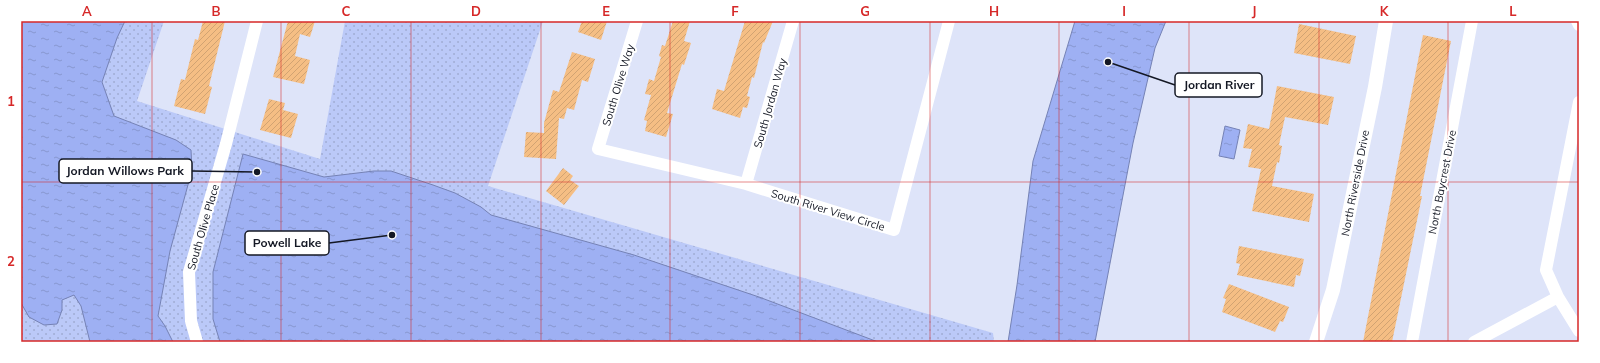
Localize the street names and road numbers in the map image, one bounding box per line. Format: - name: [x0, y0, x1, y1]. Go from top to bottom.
- street label: South Olive Way: [599, 42, 637, 128]
- street label: South Jordan Way: [750, 56, 790, 150]
- street label: North Riverside Drive: [1338, 129, 1372, 237]
- street label: North Baycrest Drive: [1425, 129, 1459, 235]
- street label: South Olive Place: [184, 182, 222, 272]
- street label: South River View Circle: [769, 186, 887, 234]

